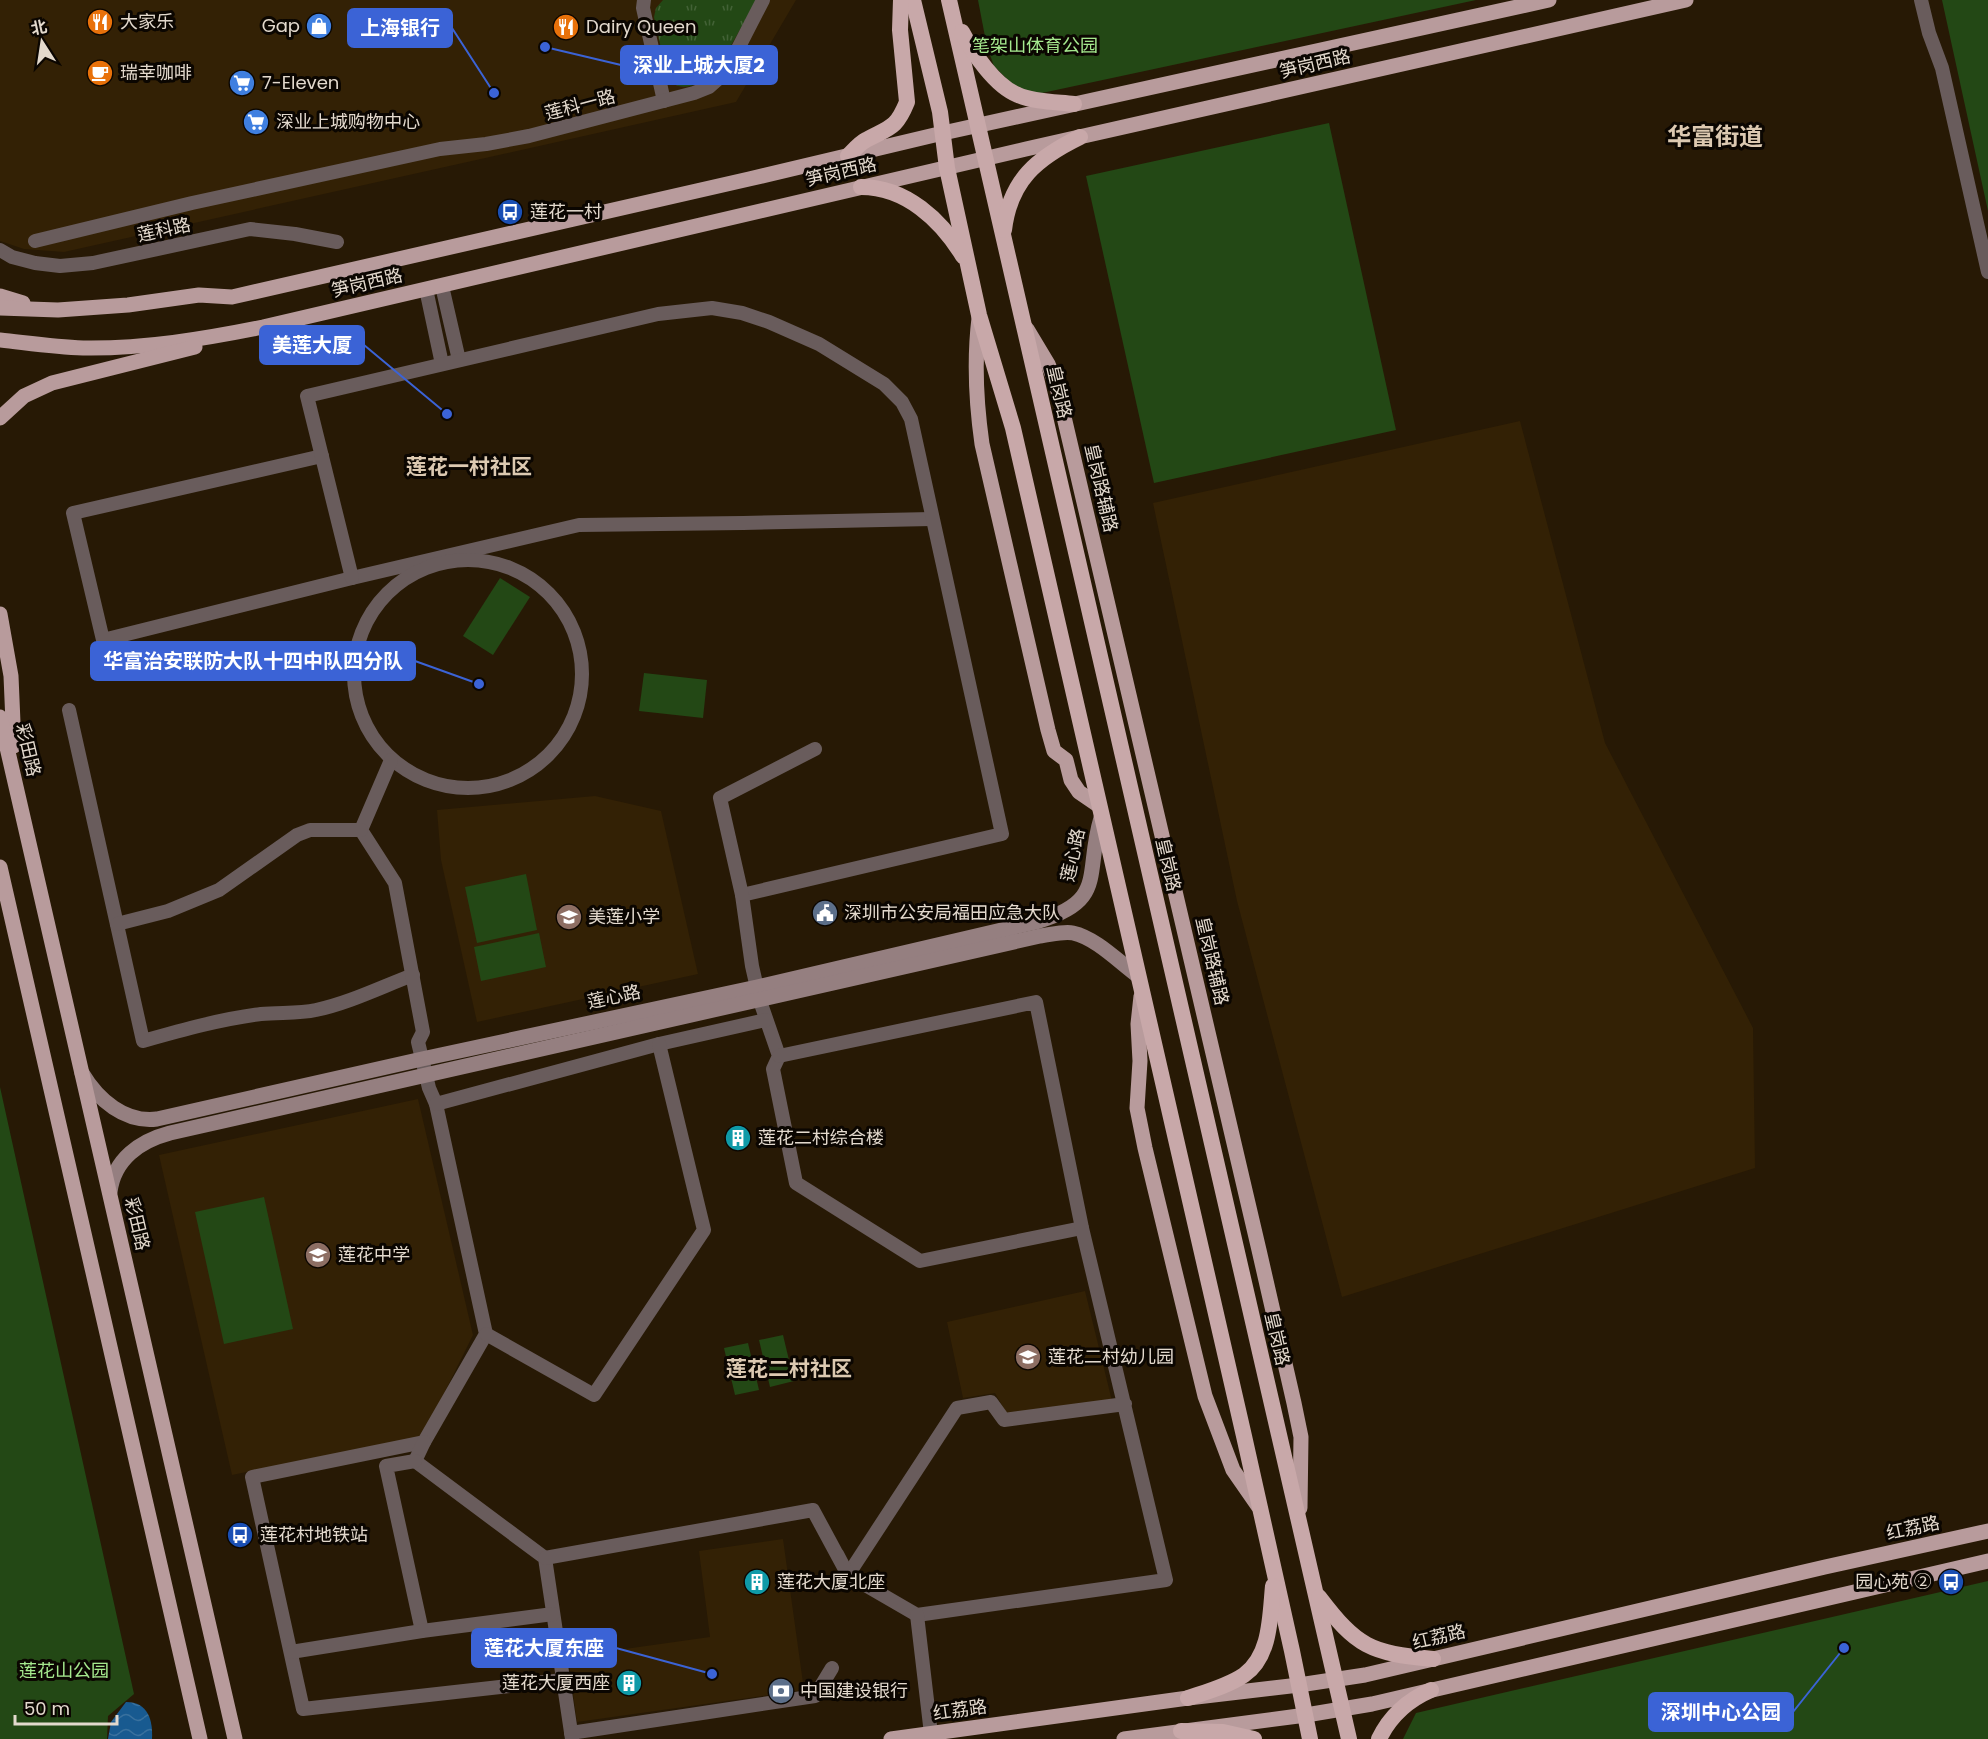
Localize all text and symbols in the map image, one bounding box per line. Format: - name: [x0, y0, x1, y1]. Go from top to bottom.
- restaurant icon: 大家乐: [85, 7, 115, 37]
- place label: 大家乐: [120, 9, 174, 34]
- callout: 上海银行: [348, 9, 452, 47]
- shop icon: Gap: [304, 11, 334, 41]
- north arrow: [12, 12, 72, 72]
- restaurant icon: Dairy Queen: [551, 12, 581, 42]
- place label: Gap: [262, 13, 300, 38]
- text: 上海银行: [360, 14, 440, 42]
- place label: Dairy Queen: [586, 14, 697, 39]
- text: 北: [29, 15, 49, 41]
- park label: 笔架山体育公园: [972, 33, 1098, 58]
- street label: 笋岗西路: [1277, 43, 1353, 84]
- callout: 深业上城大厦2: [621, 46, 777, 84]
- text: 深业上城大厦2: [633, 51, 765, 79]
- cafe icon: 瑞幸咖啡: [85, 58, 115, 88]
- place label: 瑞幸咖啡: [120, 60, 192, 85]
- supermarket icon: 7-Eleven: [227, 68, 257, 98]
- place label: 7-Eleven: [262, 70, 339, 95]
- street label: 莲科一路: [542, 83, 618, 126]
- supermarket icon: 深业上城购物中心: [241, 107, 271, 137]
- place label: 深业上城购物中心: [276, 109, 420, 134]
- district label: 华富街道: [1667, 120, 1763, 153]
- street label: 笋岗西路: [803, 151, 879, 192]
- bus stop icon: 莲花一村: [495, 197, 525, 227]
- place label: 莲花一村: [530, 199, 602, 224]
- street label: 莲科路: [135, 212, 193, 247]
- street label: 笋岗西路: [329, 262, 405, 303]
- callout: 美莲大厦: [260, 326, 364, 364]
- text: 美莲大厦: [272, 331, 352, 359]
- street label: 皇岗路: [1041, 363, 1078, 421]
- street label: 皇岗路辅路: [1079, 441, 1124, 535]
- district label: 莲花一村社区: [406, 452, 532, 481]
- callout: 华富治安联防大队十四中队四分队: [91, 642, 415, 680]
- text: 华富治安联防大队十四中队四分队: [103, 647, 403, 675]
- street label: 彩田路: [10, 721, 47, 779]
- street label: 莲心路: [1055, 826, 1090, 884]
- street label: 皇岗路: [1150, 836, 1187, 894]
- public building icon: 深圳市公安局福田应急大队: [810, 898, 840, 928]
- place label: 深圳市公安局福田应急大队: [844, 900, 1060, 925]
- school or university icon: 美莲小学: [554, 902, 584, 932]
- place label: 美莲小学: [588, 904, 660, 929]
- street label: 皇岗路辅路: [1190, 914, 1235, 1008]
- street label: 莲心路: [585, 979, 643, 1014]
- building icon: 莲花二村综合楼: [723, 1123, 753, 1153]
- place label: 莲花二村综合楼: [758, 1125, 884, 1150]
- street label: 彩田路: [119, 1195, 156, 1253]
- school or university icon: 莲花中学: [303, 1240, 333, 1270]
- place label: 莲花中学: [338, 1242, 410, 1267]
- street label: 皇岗路: [1259, 1310, 1296, 1368]
- school or university icon: 莲花二村幼儿园: [1013, 1342, 1043, 1372]
- place label: 莲花二村幼儿园: [1048, 1344, 1174, 1369]
- district label: 莲花二村社区: [726, 1354, 852, 1383]
- street label: 红荔路: [1884, 1510, 1942, 1545]
- bus stop icon: 莲花村地铁站: [225, 1520, 255, 1550]
- place label: 莲花村地铁站: [260, 1522, 368, 1547]
- building icon: 莲花大厦北座: [742, 1567, 772, 1597]
- bus stop icon: 园心苑 ②: [1936, 1567, 1966, 1597]
- place label: 莲花大厦北座: [777, 1569, 885, 1594]
- place label: 园心苑 ②: [1855, 1569, 1932, 1594]
- street label: 红荔路: [1410, 1618, 1468, 1655]
- callout: 莲花大厦东座: [472, 1629, 616, 1667]
- text: 莲花大厦东座: [484, 1634, 604, 1662]
- park label: 莲花山公园: [19, 1658, 109, 1683]
- building icon: 莲花大厦西座: [614, 1668, 644, 1698]
- place label: 莲花大厦西座: [502, 1670, 610, 1695]
- bank icon: 中国建设银行: [766, 1676, 796, 1706]
- place label: 中国建设银行: [800, 1678, 908, 1703]
- scale bar: [15, 1688, 117, 1726]
- street label: 红荔路: [931, 1693, 988, 1726]
- callout: 深圳中心公园: [1649, 1693, 1793, 1731]
- text: 50 m: [24, 1696, 70, 1721]
- text: 深圳中心公园: [1661, 1698, 1781, 1726]

